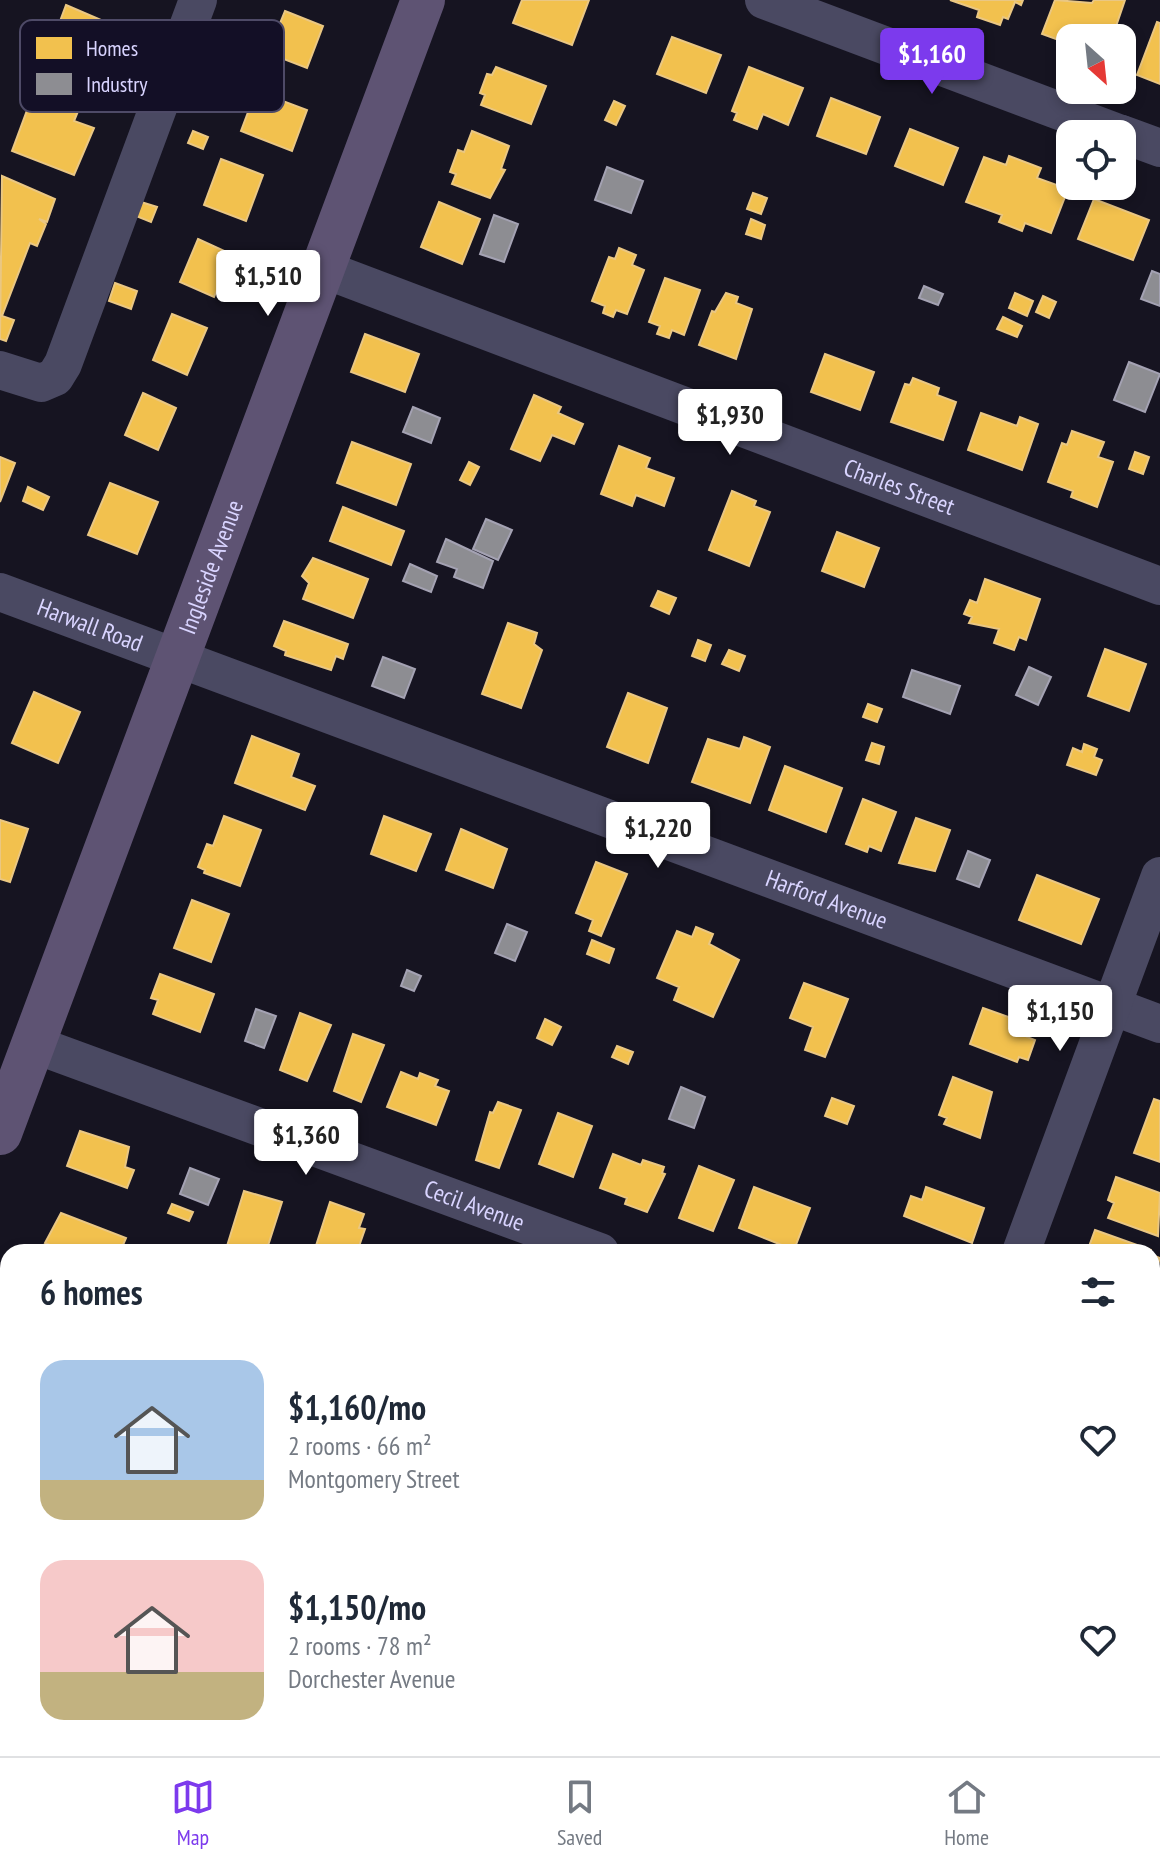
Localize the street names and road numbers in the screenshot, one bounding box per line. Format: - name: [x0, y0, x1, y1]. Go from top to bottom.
- street label: Charles Street: [839, 452, 959, 522]
- street label: Ingleside Avenue: [172, 496, 250, 638]
- street label: Harwall Road: [33, 591, 147, 659]
- street label: Harford Avenue: [762, 863, 892, 936]
- street label: Cecil Avenue: [420, 1173, 529, 1238]

